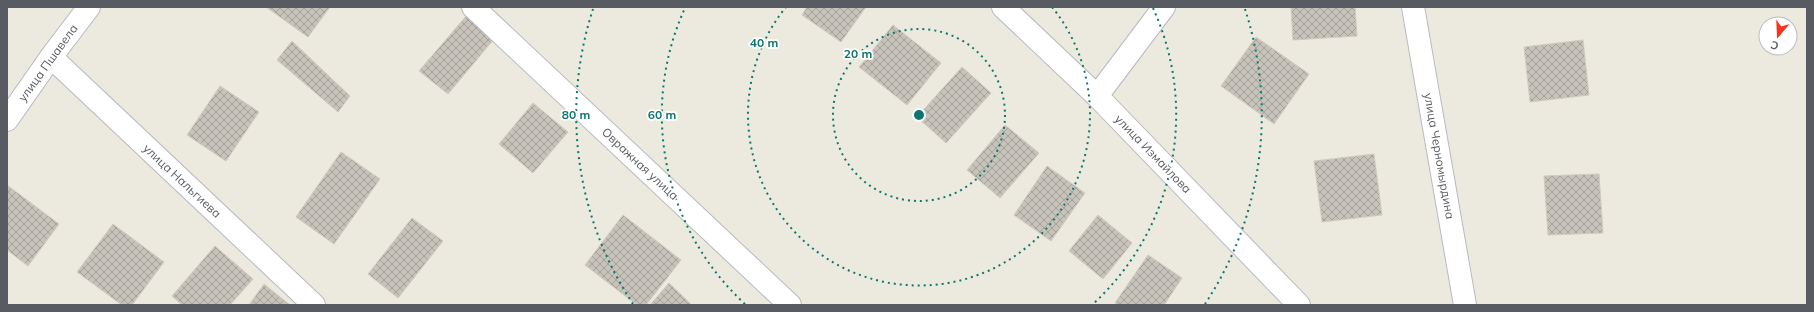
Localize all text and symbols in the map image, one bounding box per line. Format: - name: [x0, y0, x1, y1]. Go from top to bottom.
- north arrow: [1758, 16, 1798, 56]
- street label: улица Пшавела: [14, 21, 81, 104]
- text: 40 m: [750, 35, 778, 50]
- text: С: [1768, 37, 1781, 53]
- text: 20 m: [844, 46, 872, 61]
- street label: улица Черномырдина: [1421, 92, 1458, 220]
- text: 80 m: [562, 107, 590, 122]
- text: 60 m: [648, 107, 676, 122]
- centre of rings: [912, 108, 926, 122]
- street label: улица Измайлова: [1112, 111, 1195, 196]
- street label: Овражная улица: [599, 124, 682, 203]
- street label: улица Нальгиева: [140, 141, 225, 221]

